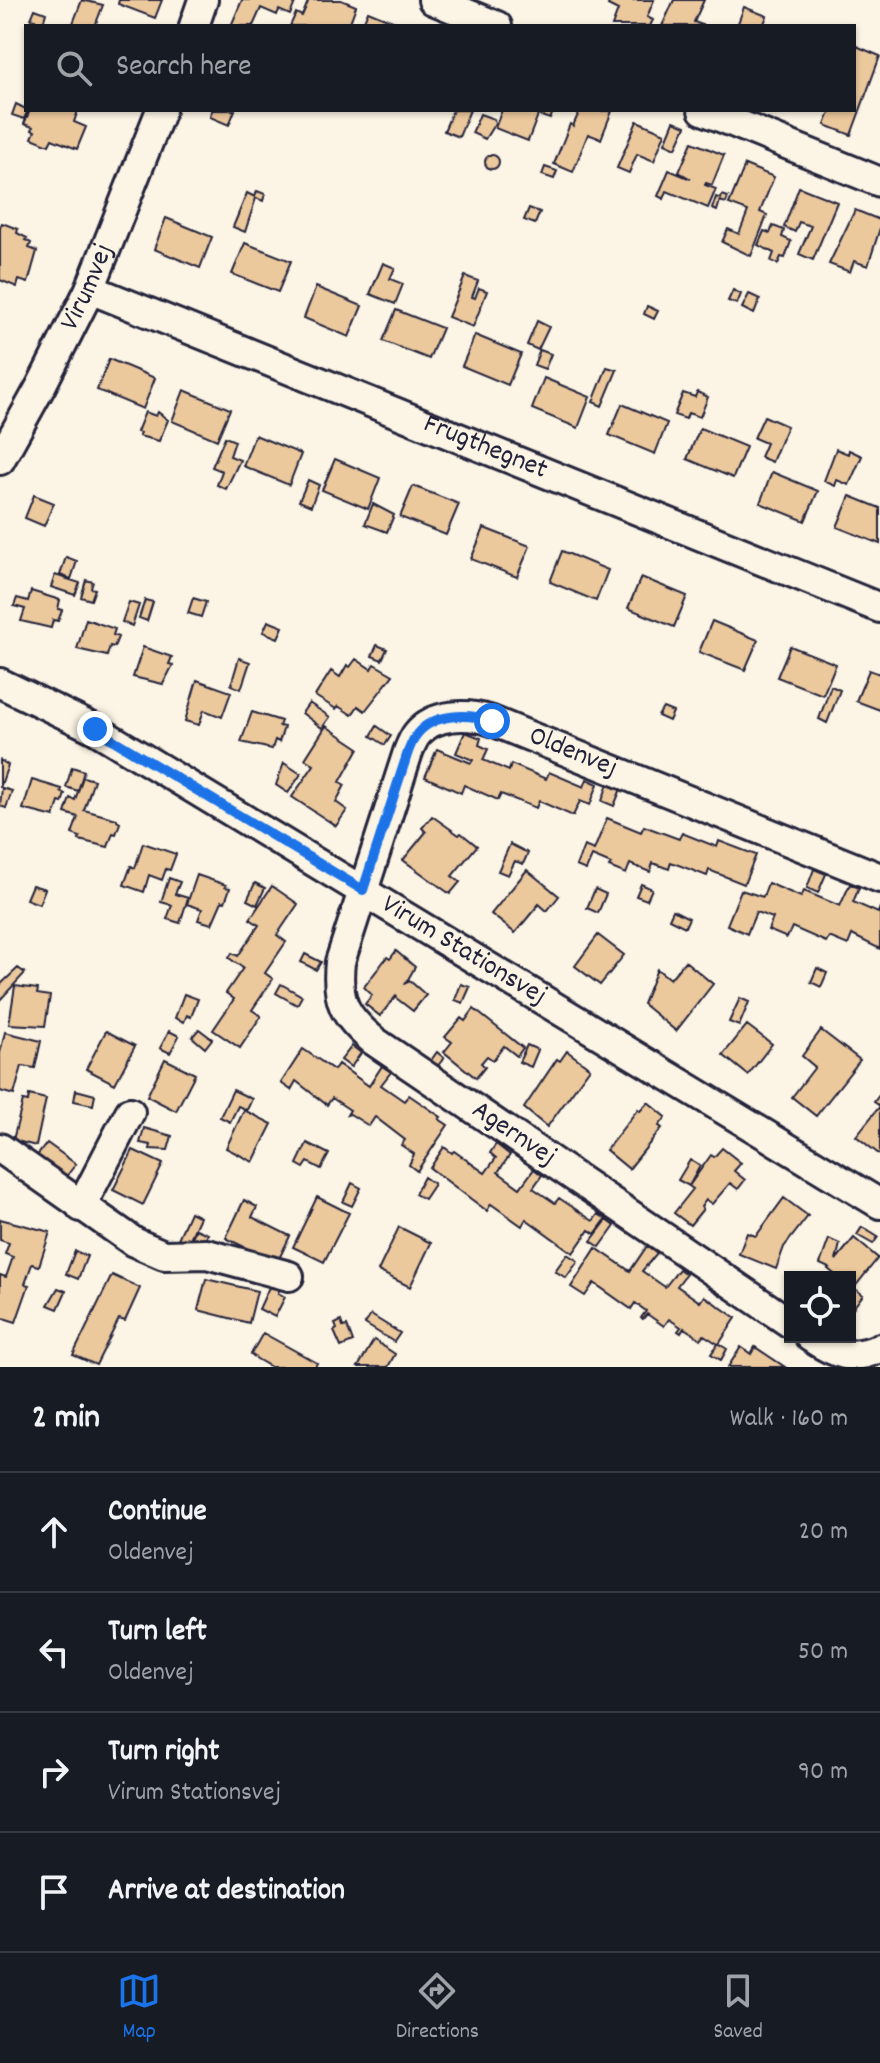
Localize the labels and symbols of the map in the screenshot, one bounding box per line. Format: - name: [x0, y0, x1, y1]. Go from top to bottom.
- street label: Virumvej: [52, 238, 126, 338]
- street label: Frugthegnet: [417, 406, 553, 492]
- route start: [474, 703, 510, 739]
- route end: [77, 711, 113, 747]
- street label: Oldenvej: [522, 718, 623, 789]
- street label: Virum Stationsvej: [373, 886, 553, 1017]
- street label: Agernvej: [463, 1092, 563, 1178]

